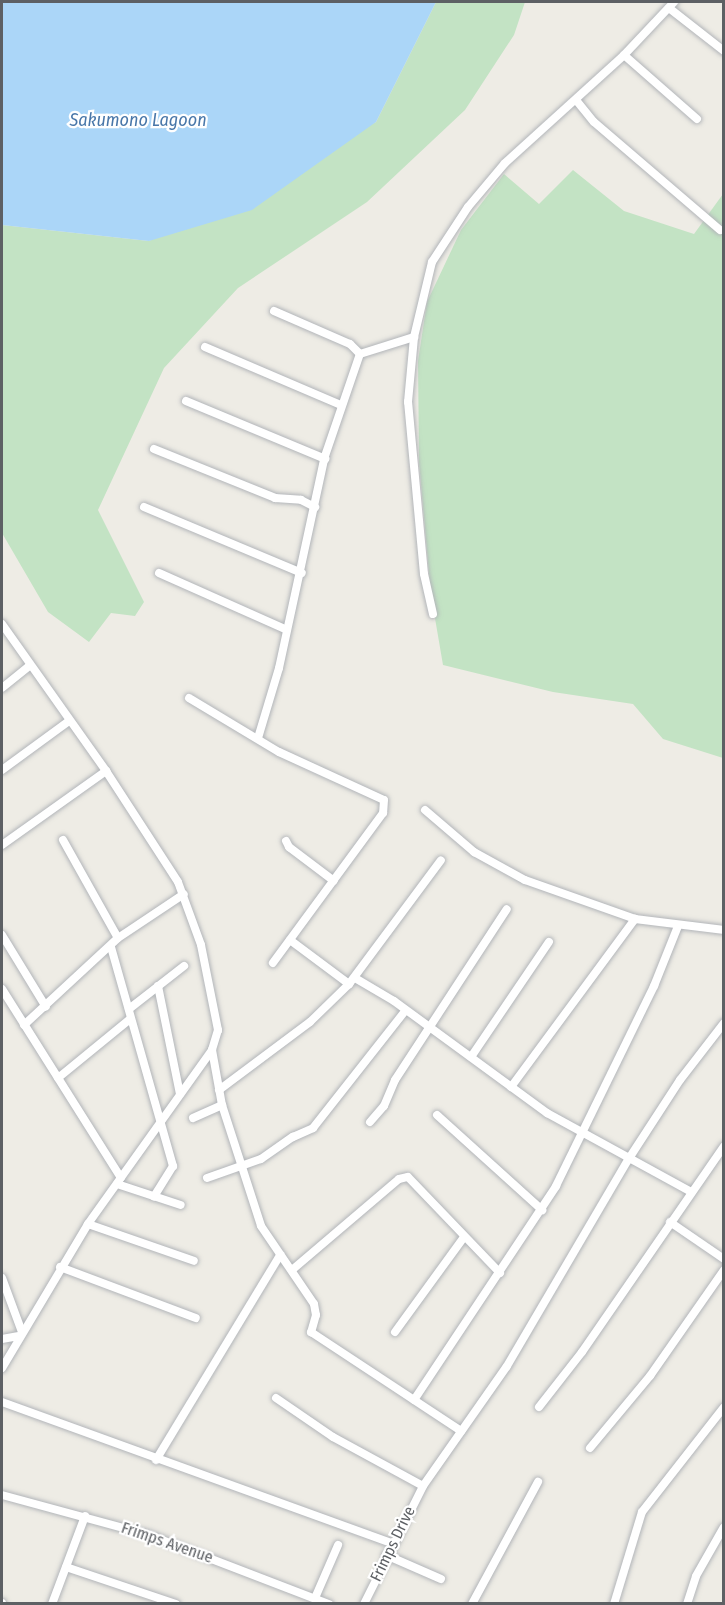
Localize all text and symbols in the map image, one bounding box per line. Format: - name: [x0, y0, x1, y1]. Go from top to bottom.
- water label: Sakumono Lagoon: [69, 109, 207, 131]
- street label: Frimps Drive: [367, 1503, 419, 1585]
- street label: Frimps Avenue: [119, 1518, 215, 1568]

